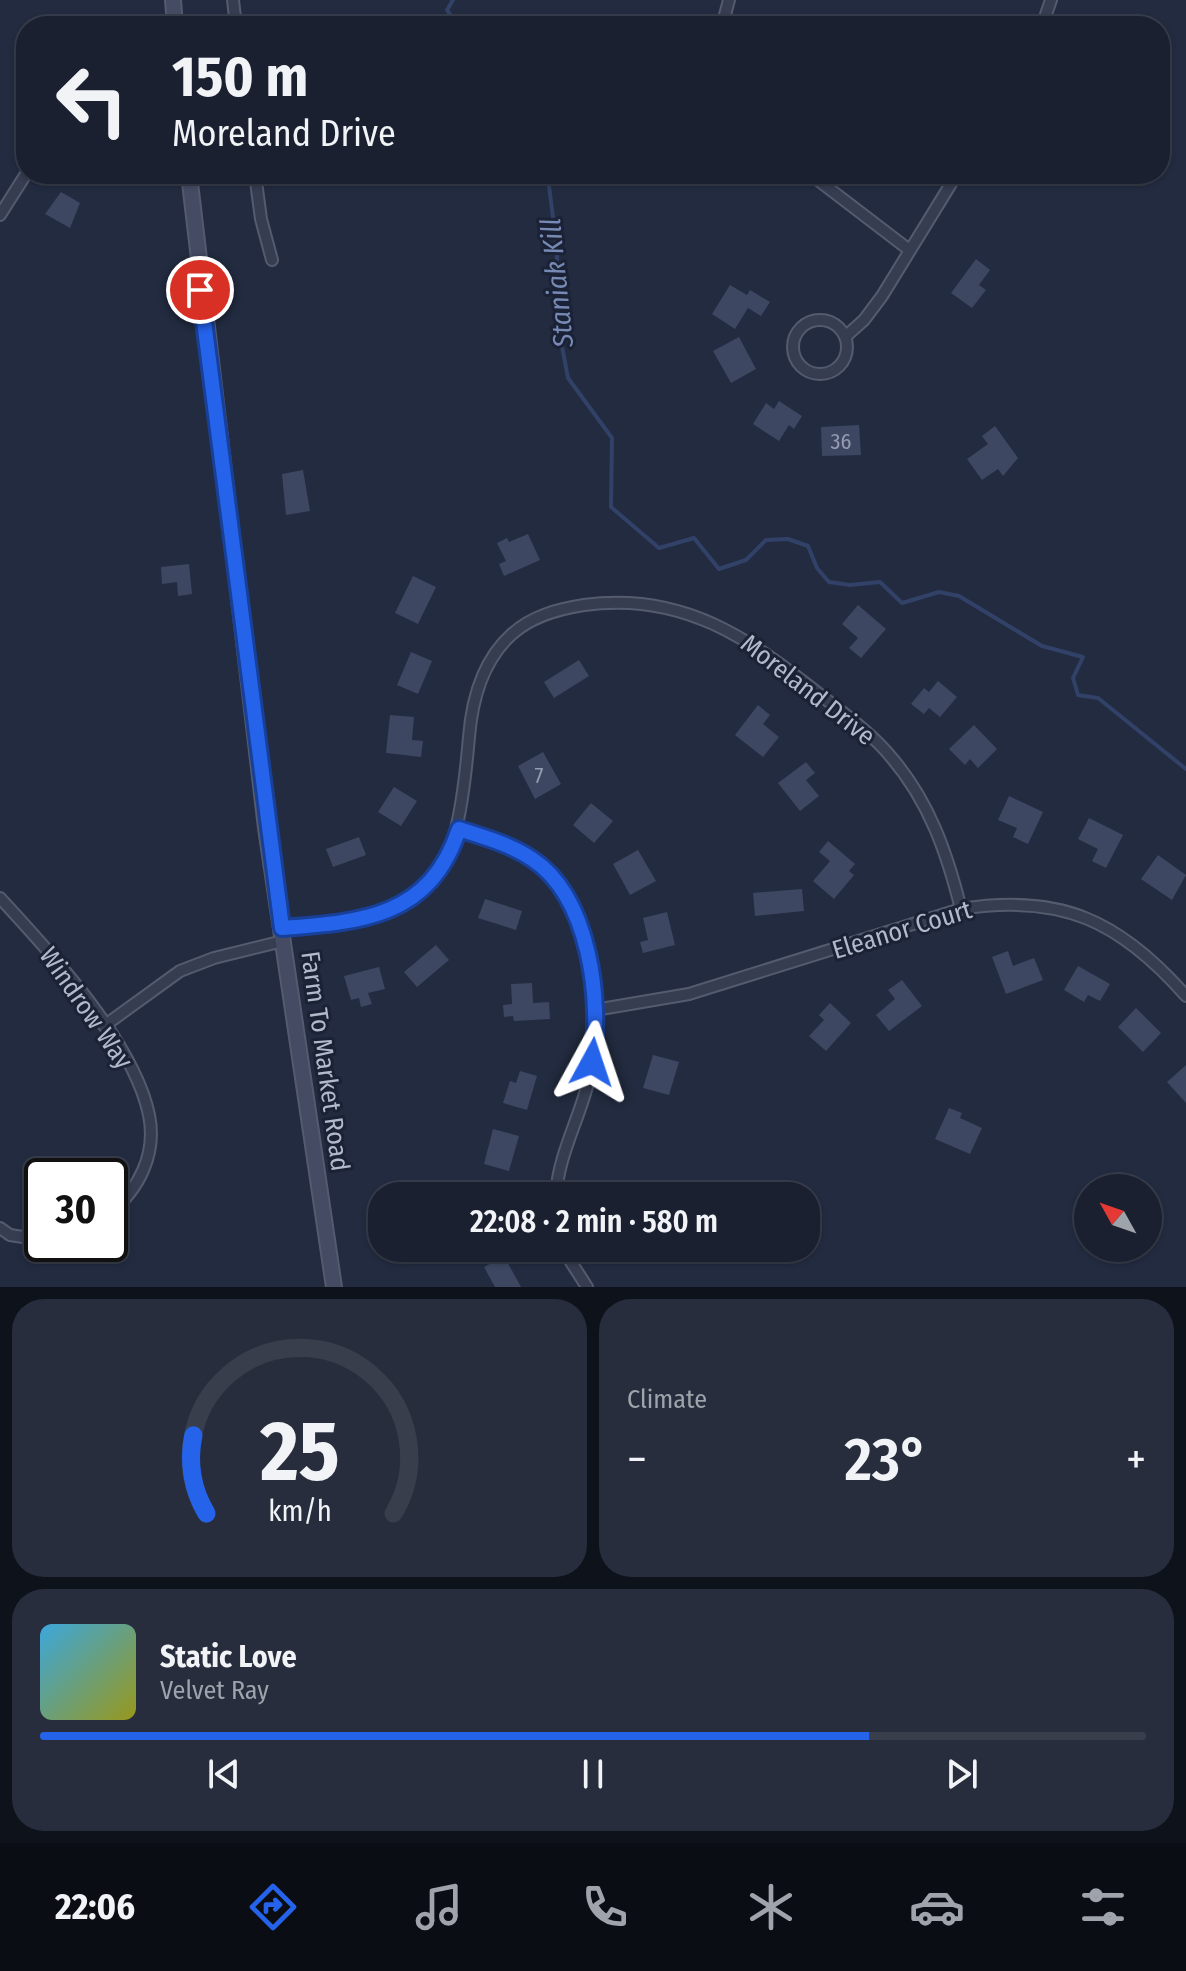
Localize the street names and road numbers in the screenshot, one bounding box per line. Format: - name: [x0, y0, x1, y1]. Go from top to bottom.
- street label: Moreland Drive: [735, 628, 881, 752]
- street label: Eleanor Court: [829, 894, 976, 966]
- street label: Windrow Way: [33, 941, 139, 1075]
- street label: Farm To Market Road: [294, 949, 356, 1173]

